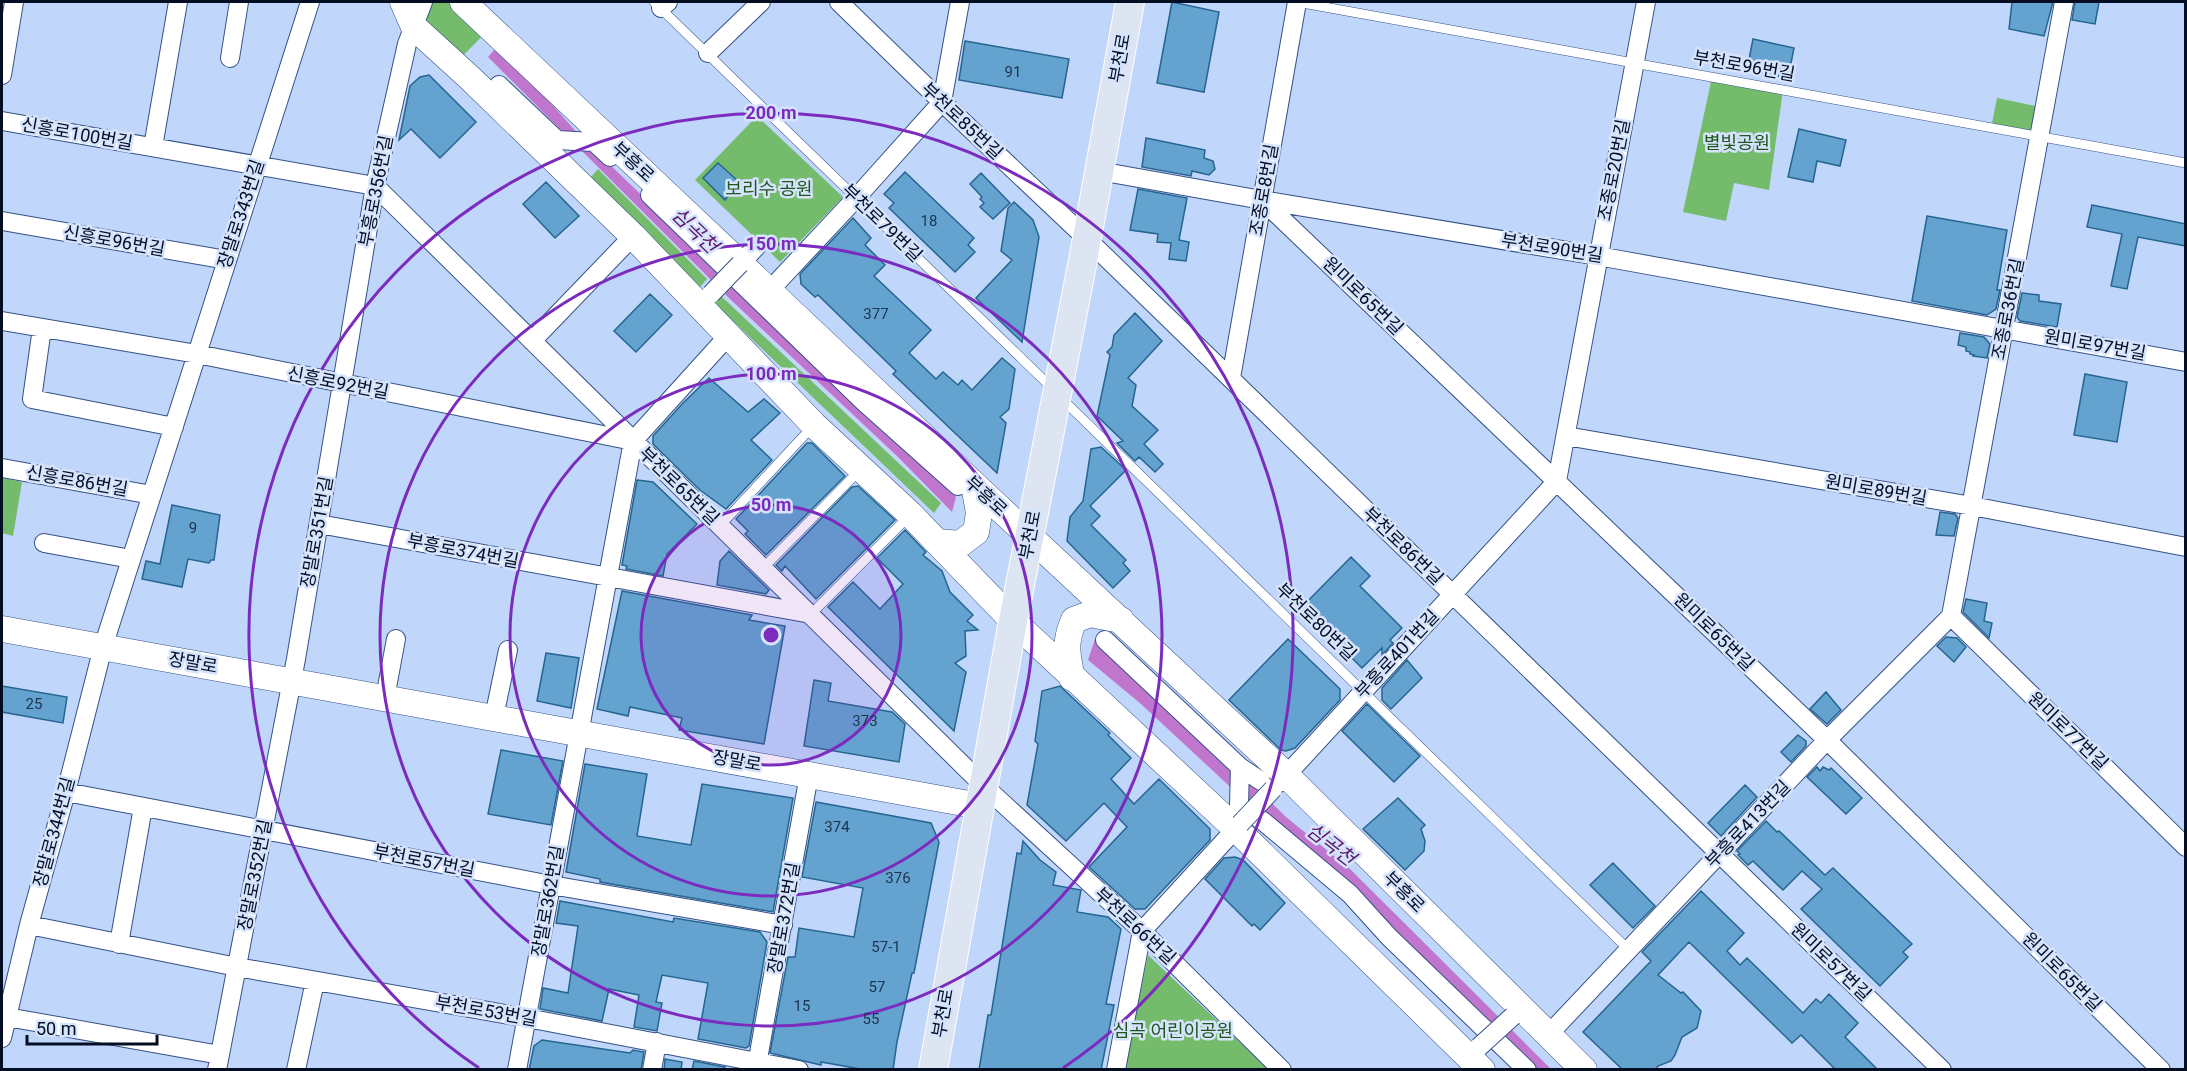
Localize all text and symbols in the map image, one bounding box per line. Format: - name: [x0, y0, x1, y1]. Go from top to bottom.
- street label: 부천로: [1105, 32, 1134, 84]
- street label: 부천로96번길: [1692, 46, 1797, 85]
- house number: 91: [1005, 63, 1021, 81]
- street label: 부천로85번길: [917, 78, 1007, 163]
- text: 200 m: [745, 102, 797, 123]
- street label: 신흥로100번길: [20, 113, 135, 154]
- street label: 조종로20번길: [1593, 117, 1634, 222]
- park label: 별빛공원: [1704, 132, 1770, 153]
- street label: 부흥로356번길: [354, 133, 397, 248]
- street label: 부흥로: [608, 137, 659, 186]
- street label: 조종로8번길: [1245, 142, 1282, 237]
- street label: 장말로343번길: [213, 157, 268, 271]
- park label: 보리수 공원: [725, 178, 813, 199]
- street label: 부천로79번길: [838, 179, 927, 266]
- water label: 심곡천: [667, 202, 725, 260]
- house number: 18: [921, 212, 937, 230]
- street label: 신흥로96번길: [62, 221, 167, 260]
- street label: 부천로90번길: [1500, 229, 1605, 266]
- text: 150 m: [745, 233, 797, 254]
- street label: 원미로65번길: [1319, 252, 1408, 339]
- street label: 조종로36번길: [1987, 256, 2028, 361]
- house number: 377: [863, 305, 889, 323]
- street label: 원미로97번길: [2043, 325, 2148, 364]
- street label: 신흥로92번길: [286, 362, 391, 403]
- text: 100 m: [745, 363, 797, 384]
- street label: 부천로65번길: [635, 442, 724, 529]
- street label: 신흥로86번길: [25, 461, 130, 500]
- street label: 원미로89번길: [1824, 470, 1929, 509]
- street label: 부흥로: [961, 471, 1012, 520]
- street label: 장말로351번길: [296, 474, 337, 589]
- text: 50 m: [751, 494, 791, 515]
- street label: 부천로86번길: [1359, 502, 1448, 589]
- street label: 부천로: [1014, 509, 1045, 561]
- house number: 9: [189, 519, 197, 537]
- street label: 부흥로374번길: [406, 529, 521, 572]
- street label: 부천로80번길: [1272, 578, 1361, 665]
- street label: 원미로65번길: [1670, 588, 1759, 675]
- street label: 부흥로401번길: [1350, 605, 1443, 702]
- centre of rings: [761, 625, 781, 645]
- street label: 장말로: [167, 648, 219, 677]
- street label: 원미로77번길: [2024, 687, 2113, 774]
- house number: 25: [26, 695, 42, 713]
- house number: 373: [852, 712, 878, 730]
- street label: 장말로: [711, 746, 763, 775]
- street label: 장말로344번길: [29, 775, 78, 889]
- street label: 부흥로413번길: [1701, 776, 1794, 872]
- street label: 장말로352번길: [233, 817, 276, 932]
- house number: 374: [824, 818, 850, 836]
- water label: 심곡천: [1302, 818, 1362, 872]
- street label: 부천로57번길: [372, 840, 477, 881]
- street label: 장말로362번길: [527, 843, 568, 958]
- street label: 장말로372번길: [763, 860, 804, 975]
- street label: 부흥로: [1379, 867, 1429, 917]
- house number: 376: [885, 869, 911, 887]
- street label: 부천로66번길: [1090, 883, 1180, 968]
- street label: 원미로57번길: [1787, 918, 1876, 1005]
- street label: 원미로65번길: [2018, 928, 2106, 1016]
- house number: 57-1: [871, 938, 901, 956]
- house number: 57: [869, 978, 885, 996]
- street label: 부천로: [928, 987, 957, 1039]
- street label: 부천로53번길: [434, 991, 539, 1030]
- house number: 15: [794, 997, 810, 1015]
- scale bar: [27, 1008, 158, 1046]
- house number: 55: [863, 1010, 879, 1028]
- text: 50 m: [36, 1018, 76, 1039]
- park label: 심곡 어린이공원: [1113, 1020, 1233, 1041]

